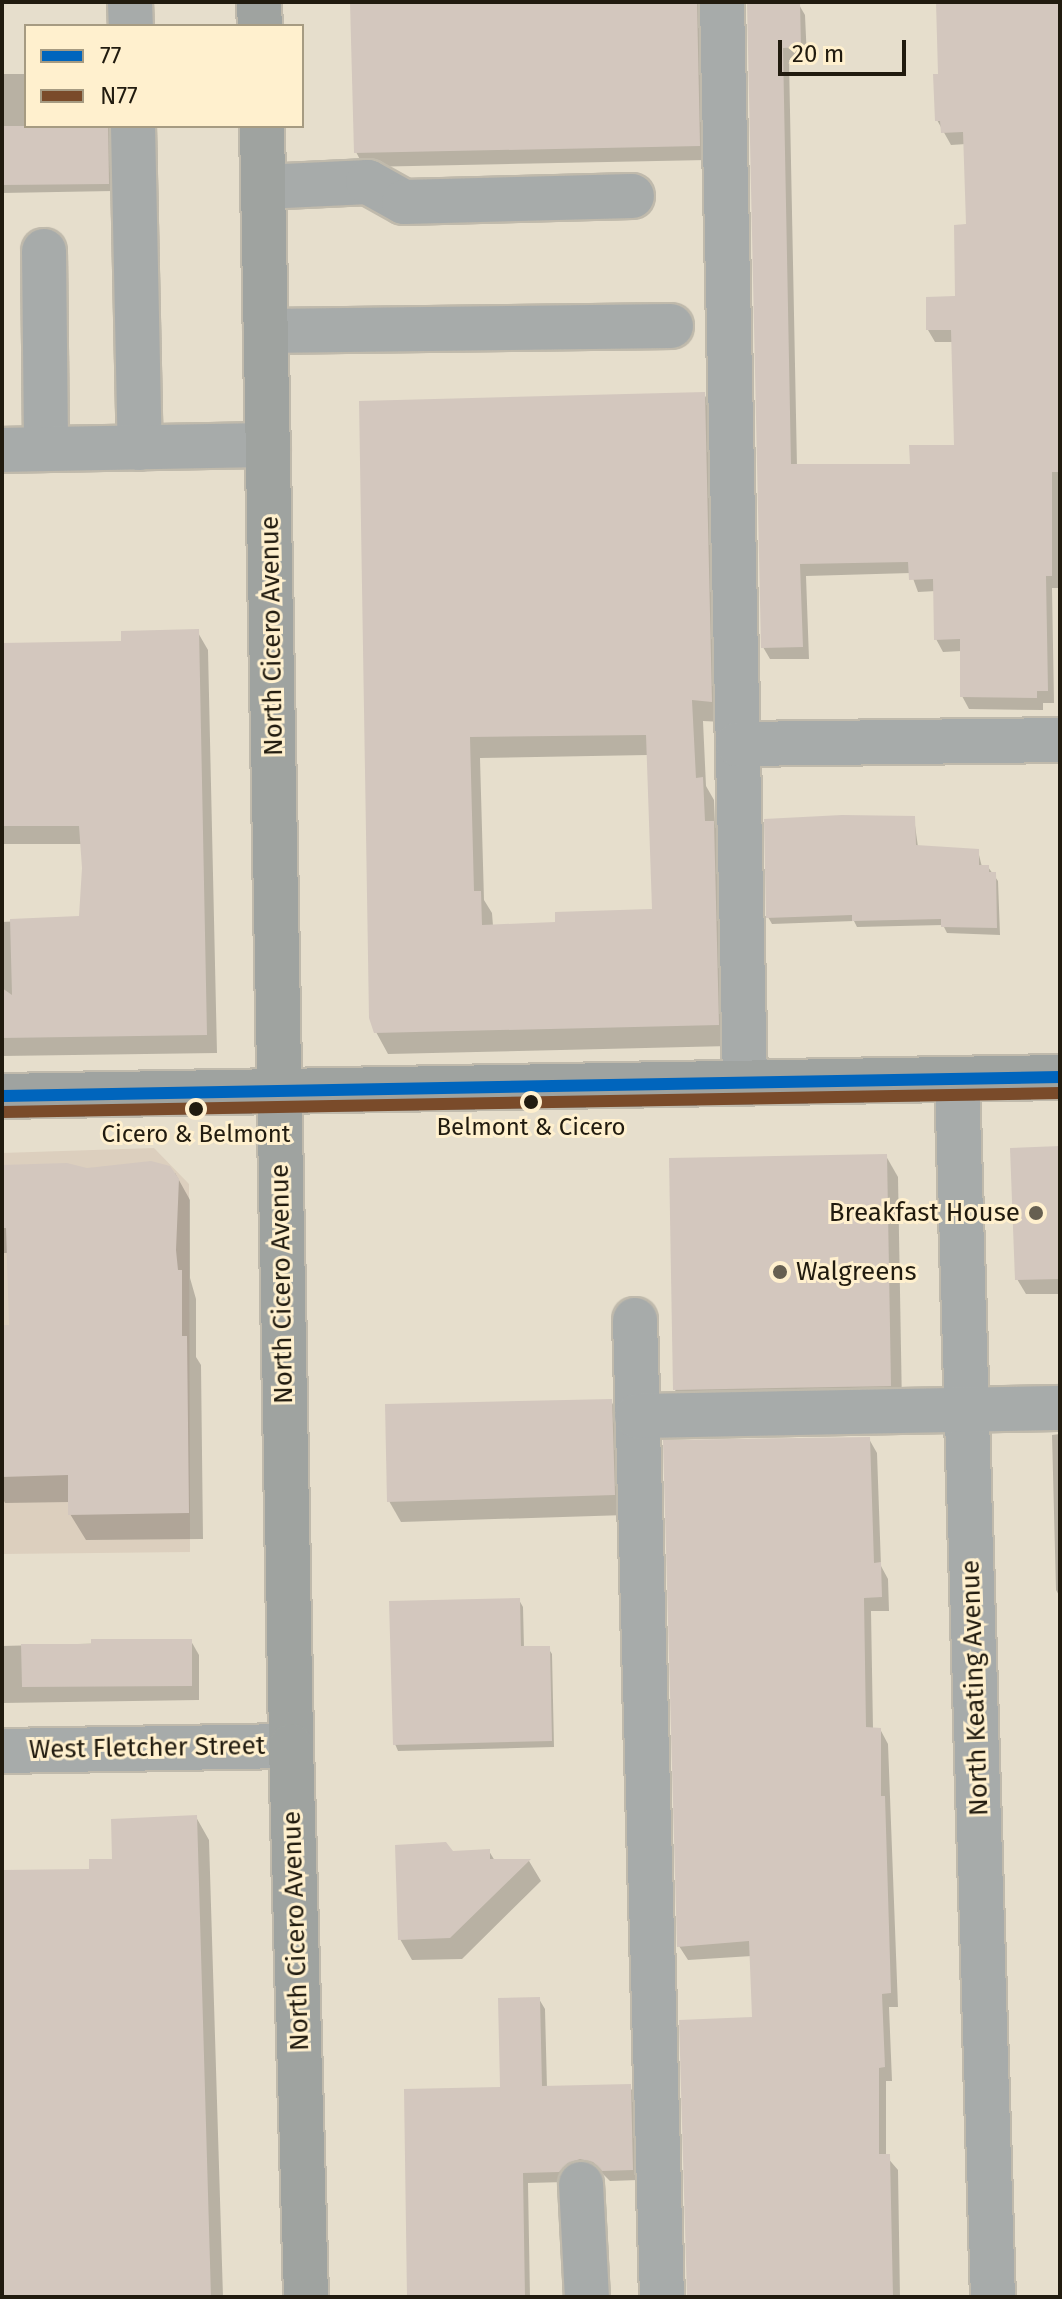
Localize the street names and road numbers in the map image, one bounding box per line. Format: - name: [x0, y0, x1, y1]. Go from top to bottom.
- street label: North Cicero Avenue: [254, 516, 290, 756]
- street label: North Cicero Avenue: [264, 1164, 300, 1404]
- street label: North Keating Avenue: [955, 1559, 995, 1817]
- street label: West Fletcher Street: [29, 1730, 265, 1766]
- street label: North Cicero Avenue: [276, 1810, 316, 2052]

